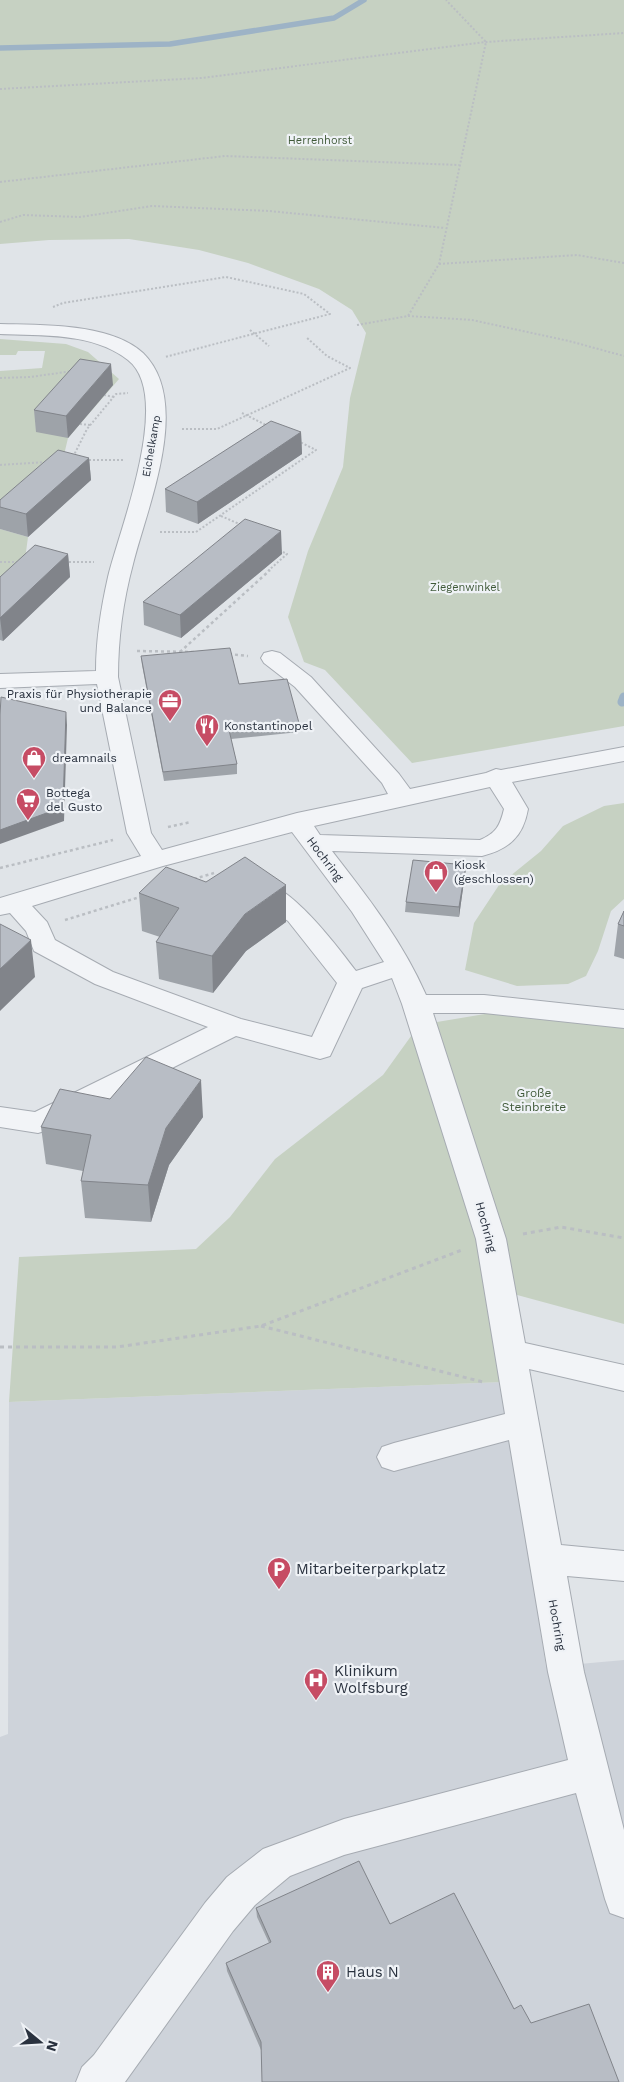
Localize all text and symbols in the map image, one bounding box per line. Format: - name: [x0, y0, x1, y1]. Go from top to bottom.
- park label: Herrenhorst: [288, 134, 353, 147]
- street label: Eichelkamp: [140, 414, 163, 478]
- park label: Ziegenwinkel: [430, 581, 501, 594]
- place label: Praxis für Physiotherapie und Balance: [7, 687, 152, 715]
- office icon: Praxis für Physiotherapie und Balance: [157, 688, 183, 722]
- restaurant icon: Konstantinopel: [194, 713, 220, 747]
- place label: Konstantinopel: [224, 719, 313, 733]
- shop icon: dreamnails: [21, 745, 47, 779]
- place label: dreamnails: [52, 751, 117, 765]
- place label: Bottega del Gusto: [46, 786, 102, 814]
- supermarket icon: Bottega del Gusto: [15, 787, 41, 821]
- street label: Hochring: [304, 834, 347, 884]
- place label: Kiosk (geschlossen): [454, 858, 534, 886]
- shop icon: Kiosk (geschlossen): [423, 859, 449, 893]
- park label: Große Steinbreite: [502, 1086, 566, 1114]
- street label: Hochring: [473, 1200, 500, 1254]
- parking icon: Mitarbeiterparkplatz: [266, 1556, 292, 1590]
- place label: Mitarbeiterparkplatz: [296, 1560, 446, 1578]
- street label: Hochring: [546, 1598, 569, 1652]
- place label: Klinikum Wolfsburg: [334, 1662, 408, 1697]
- hospital icon: Klinikum Wolfsburg: [303, 1667, 329, 1701]
- building icon: Haus N: [315, 1959, 341, 1993]
- place label: Haus N: [346, 1963, 399, 1981]
- north arrow: [15, 2017, 65, 2067]
- text: N: [43, 2039, 62, 2053]

